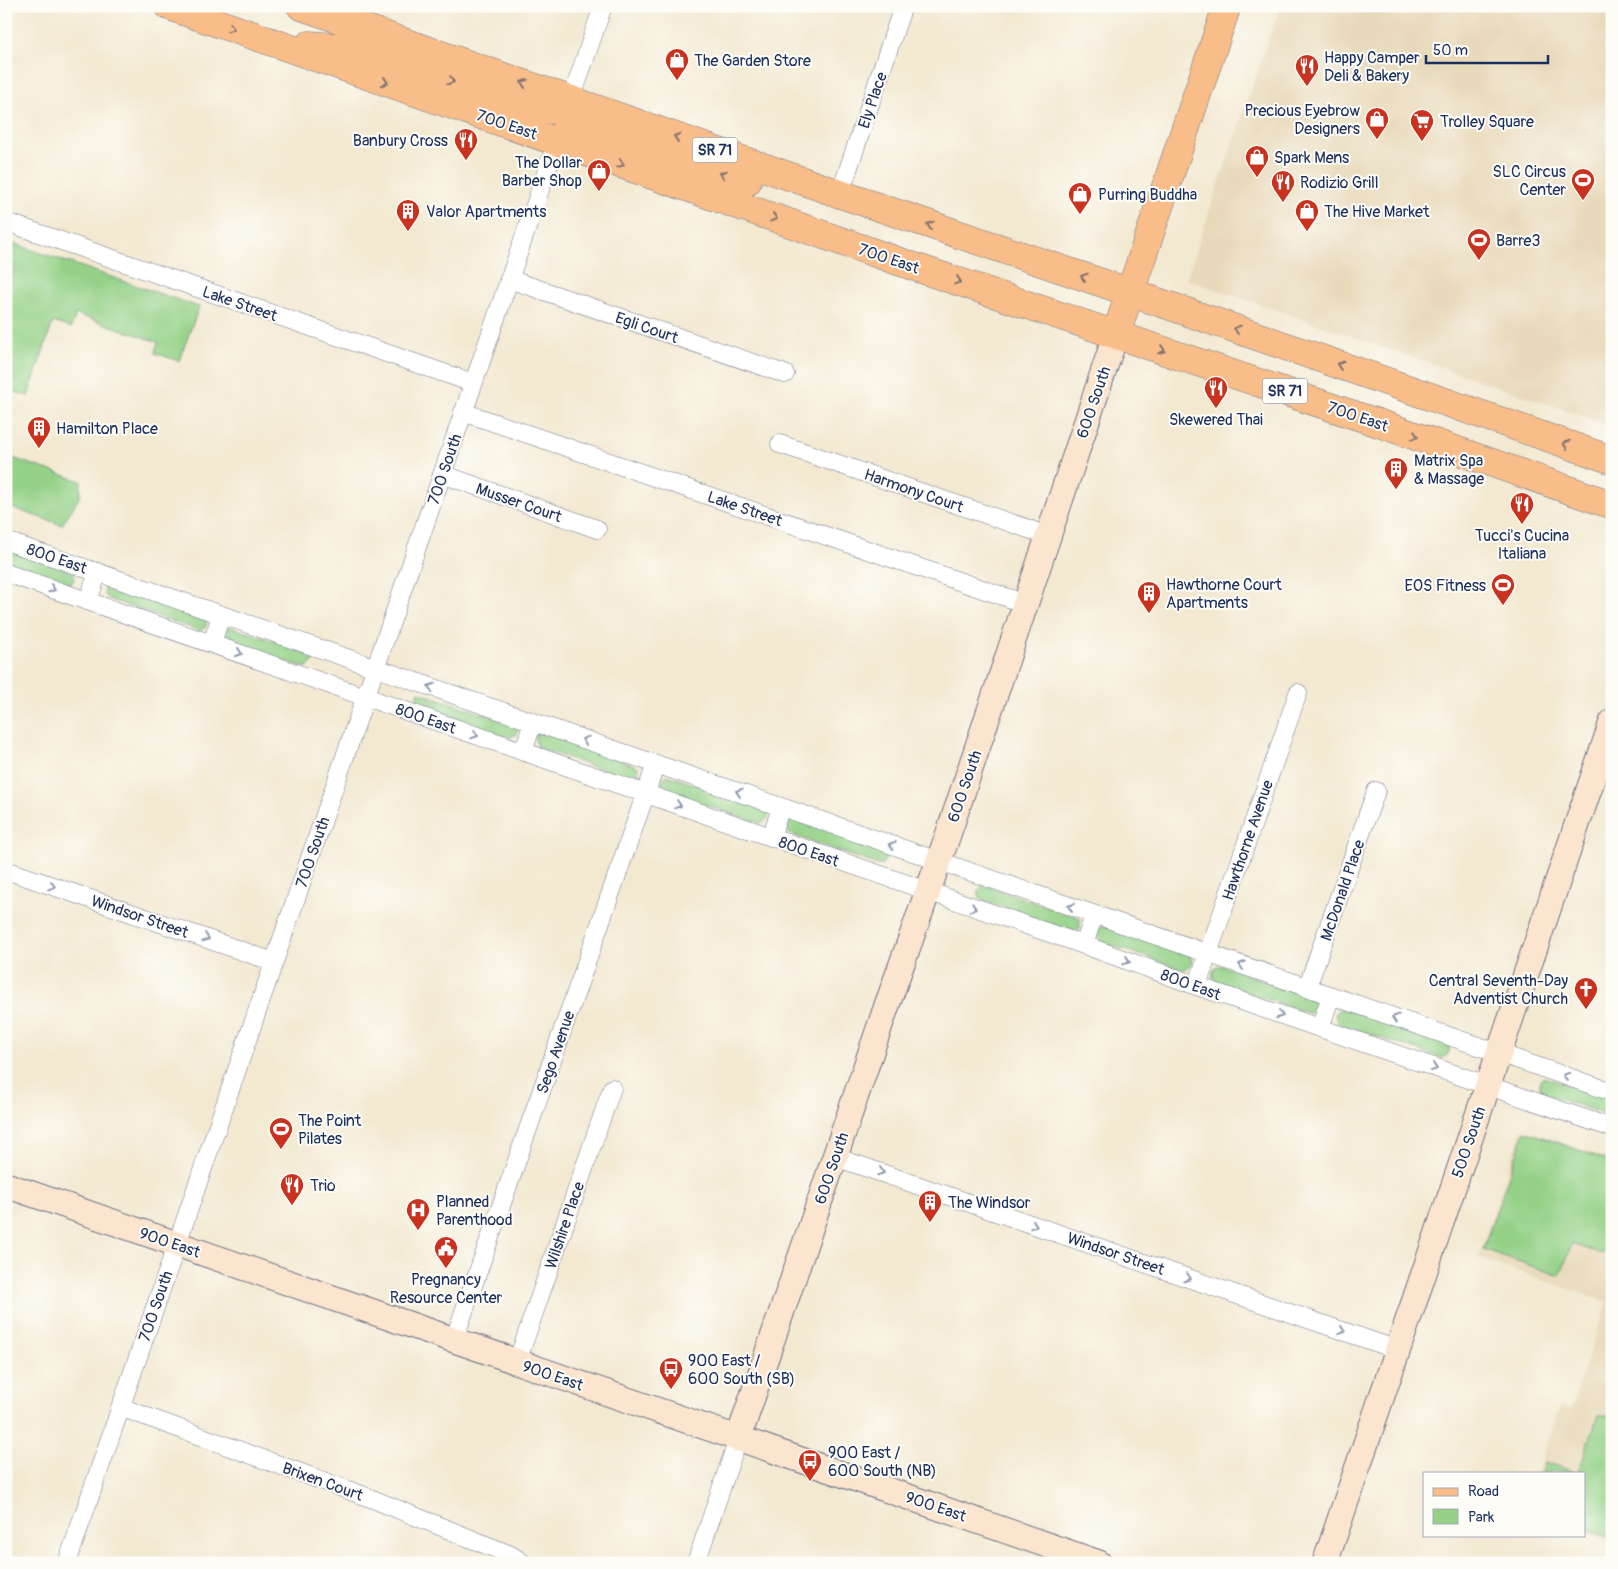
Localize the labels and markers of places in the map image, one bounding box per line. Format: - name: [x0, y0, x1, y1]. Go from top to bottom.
- shop icon: The Garden Store: [664, 47, 690, 81]
- place label: Happy Camper Deli & Bakery: [1324, 48, 1420, 86]
- place label: The Garden Store: [694, 51, 811, 71]
- restaurant icon: Happy Camper Deli & Bakery: [1294, 53, 1320, 87]
- place label: Precious Eyebrow Designers: [1245, 101, 1360, 139]
- shop icon: Precious Eyebrow Designers: [1364, 106, 1390, 140]
- supermarket icon: Trolley Square: [1409, 108, 1435, 142]
- place label: Trolley Square: [1440, 112, 1534, 132]
- restaurant icon: Banbury Cross: [453, 127, 479, 161]
- place label: Banbury Cross: [353, 131, 448, 151]
- shop icon: Spark Mens: [1244, 144, 1270, 178]
- place label: Spark Mens: [1274, 148, 1349, 168]
- place label: The Dollar Barber Shop: [502, 153, 582, 191]
- shop icon: The Dollar Barber Shop: [586, 158, 612, 192]
- place label: SLC Circus Center: [1493, 162, 1566, 200]
- sports icon: SLC Circus Center: [1570, 167, 1596, 201]
- restaurant icon: Rodizio Grill: [1270, 169, 1296, 203]
- place label: Rodizio Grill: [1300, 173, 1379, 193]
- shop icon: Purring Buddha: [1067, 181, 1093, 215]
- place label: Purring Buddha: [1098, 185, 1197, 205]
- building icon: Valor Apartments: [395, 198, 421, 232]
- shop icon: The Hive Market: [1294, 198, 1320, 232]
- place label: Valor Apartments: [426, 202, 546, 222]
- place label: The Hive Market: [1324, 202, 1430, 222]
- sports icon: Barre3: [1466, 227, 1492, 261]
- place label: Barre3: [1496, 231, 1540, 251]
- restaurant icon: Skewered Thai: [1203, 375, 1229, 409]
- place label: Skewered Thai: [1169, 410, 1263, 430]
- building icon: Hamilton Place: [26, 415, 52, 449]
- place label: Hamilton Place: [56, 419, 158, 439]
- place label: Matrix Spa & Massage: [1414, 451, 1484, 489]
- building icon: Matrix Spa & Massage: [1383, 456, 1409, 490]
- restaurant icon: Tucci's Cucina Italiana: [1509, 491, 1535, 525]
- place label: Tucci's Cucina Italiana: [1475, 526, 1569, 564]
- sports icon: EOS Fitness: [1490, 572, 1516, 606]
- place label: Hawthorne Court Apartments: [1166, 575, 1282, 613]
- place label: EOS Fitness: [1405, 576, 1486, 596]
- building icon: Hawthorne Court Apartments: [1136, 580, 1162, 614]
- place label: Central Seventh-Day Adventist Church: [1429, 971, 1568, 1009]
- church icon: Central Seventh-Day Adventist Church: [1573, 976, 1599, 1010]
- place label: The Point Pilates: [298, 1111, 362, 1149]
- sports icon: The Point Pilates: [268, 1116, 294, 1150]
- restaurant icon: Trio: [279, 1172, 305, 1206]
- place label: Trio: [310, 1176, 336, 1196]
- building icon: The Windsor: [917, 1189, 943, 1223]
- place label: Planned Parenthood: [436, 1192, 512, 1230]
- place label: The Windsor: [948, 1193, 1031, 1213]
- hospital icon: Planned Parenthood: [405, 1197, 431, 1231]
- public building icon: Pregnancy Resource Center: [433, 1235, 459, 1269]
- place label: Pregnancy Resource Center: [390, 1270, 503, 1308]
- place label: 900 East / 600 South (SB): [688, 1351, 795, 1389]
- bus stop icon: 900 East / 600 South (SB): [658, 1356, 684, 1390]
- place label: 900 East / 600 South (NB): [828, 1443, 937, 1481]
- bus stop icon: 900 East / 600 South (NB): [797, 1448, 823, 1482]

